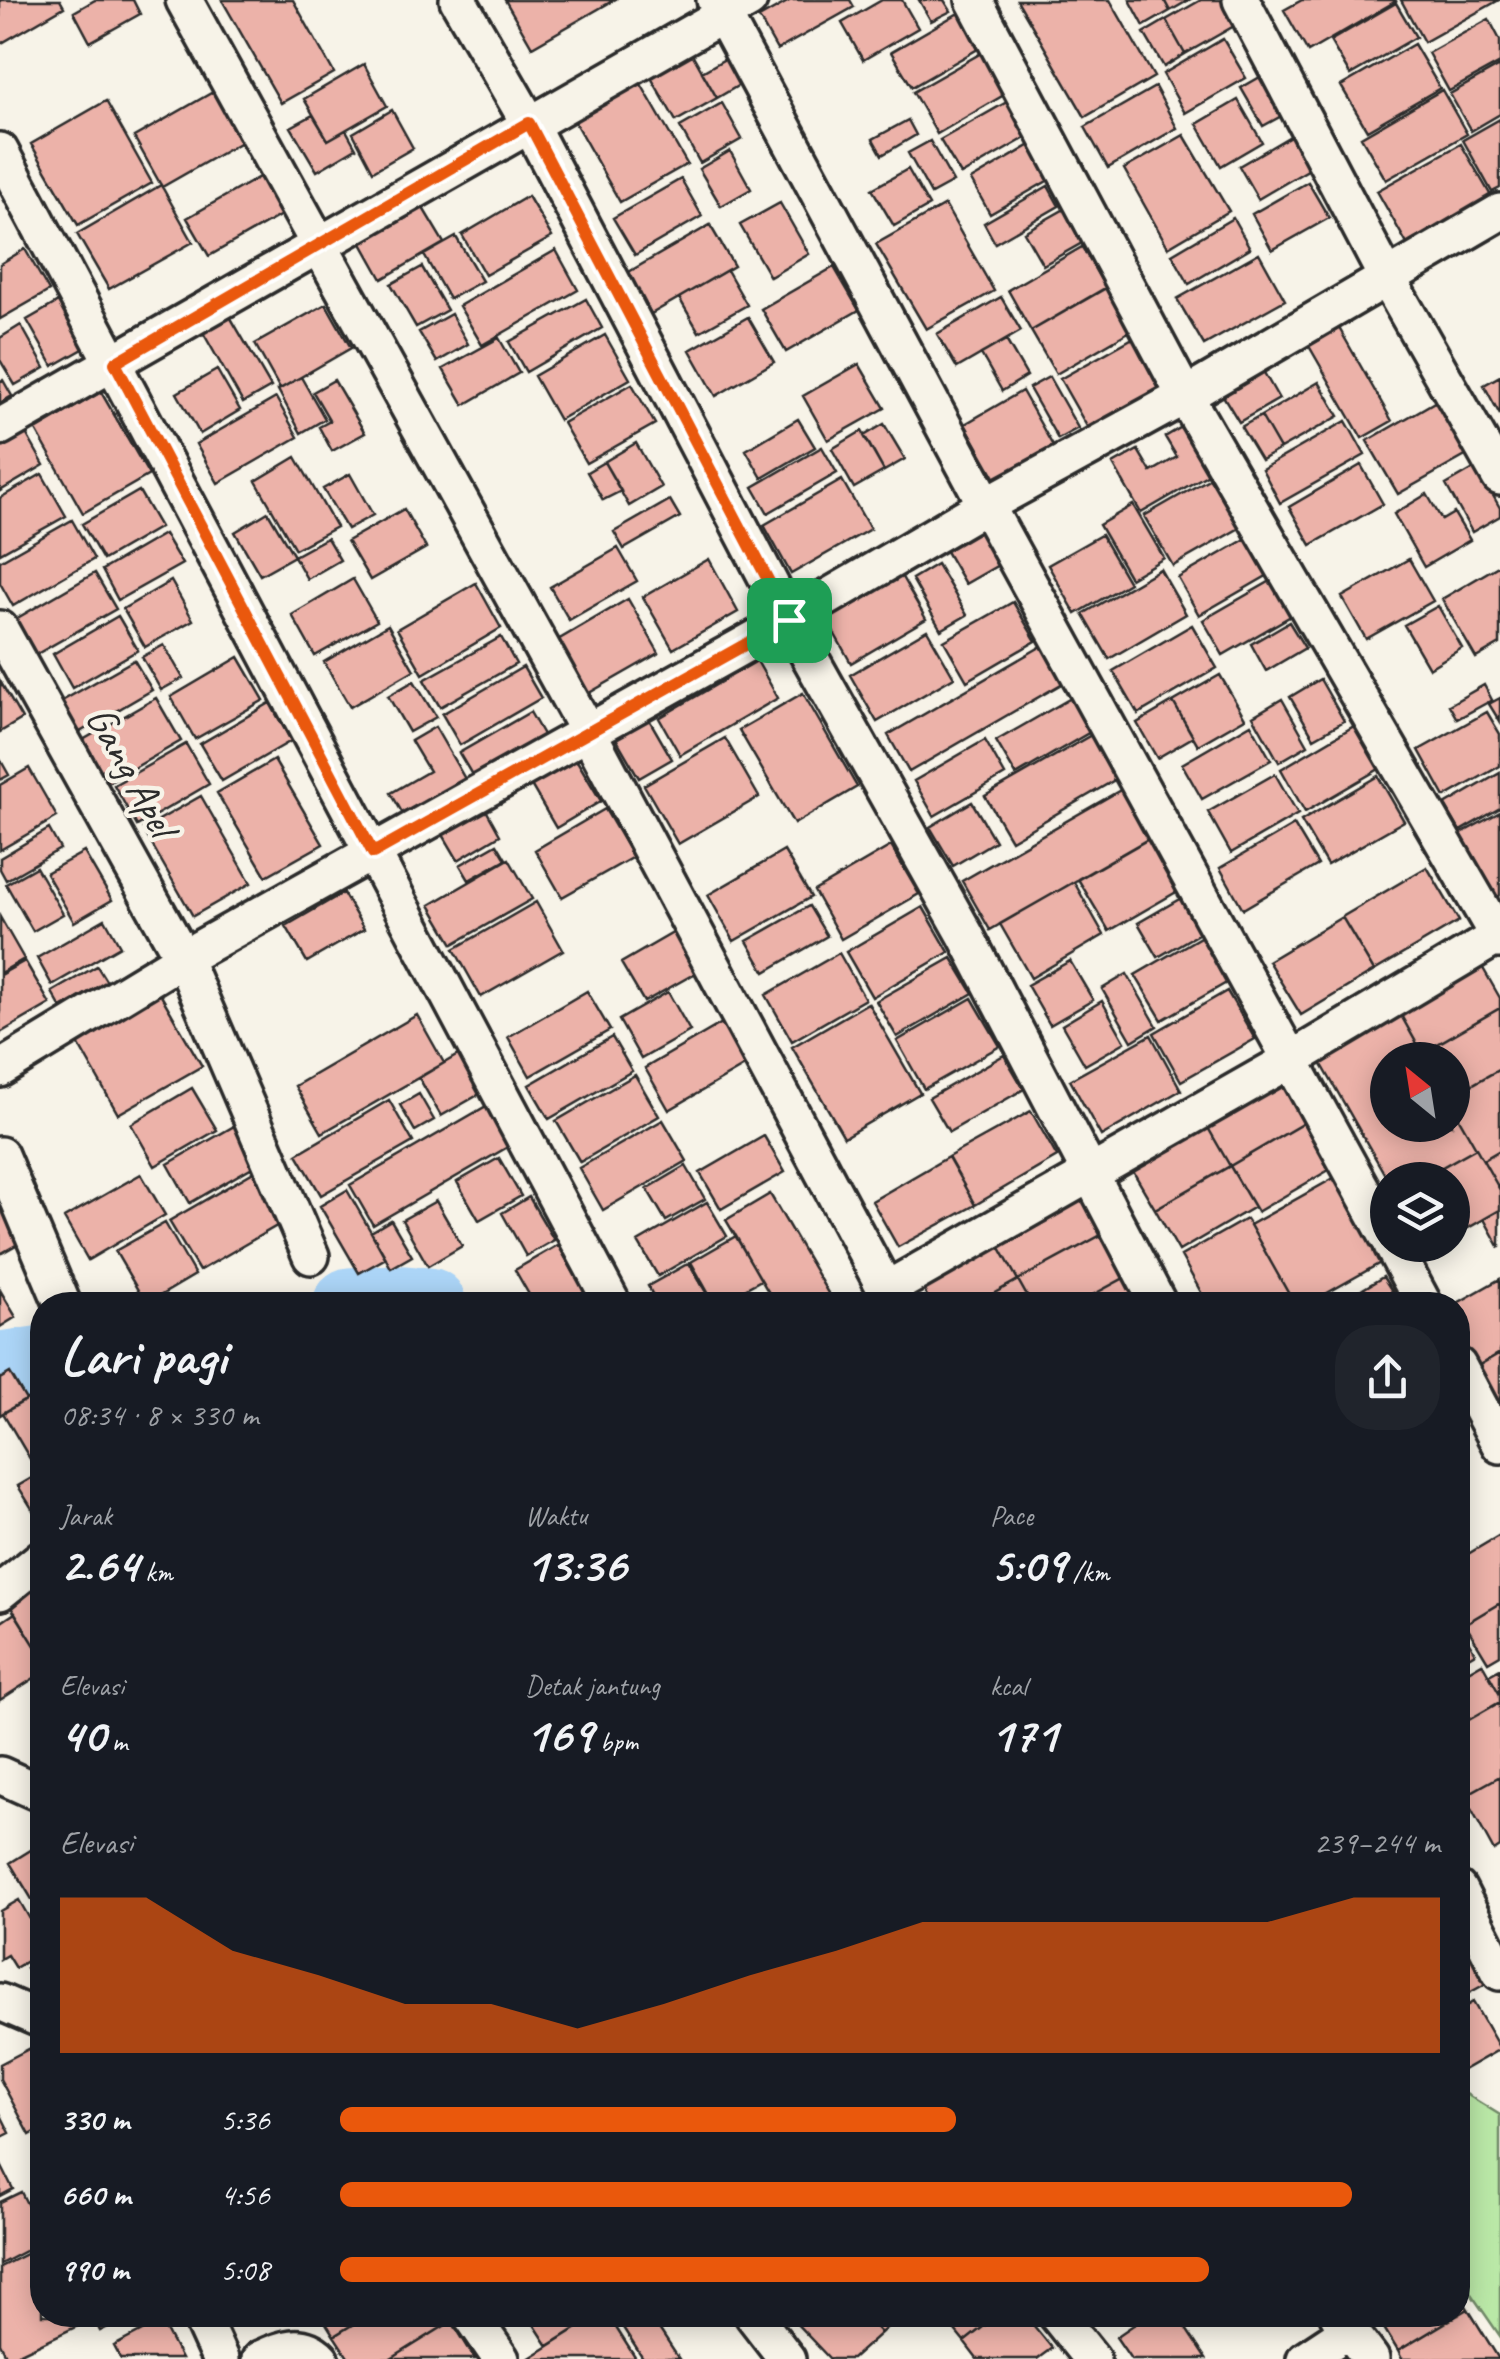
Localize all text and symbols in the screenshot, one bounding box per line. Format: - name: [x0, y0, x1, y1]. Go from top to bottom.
- pin: [747, 578, 832, 663]
- icon: arrive: [762, 593, 817, 648]
- street label: Gang Apel: [74, 697, 192, 851]
- north arrow: [1370, 1042, 1470, 1142]
- map controls: [1370, 1042, 1470, 1262]
- button: layers: [1370, 1162, 1470, 1262]
- text: Lari pagi: [60, 1321, 227, 1391]
- button: share: [1335, 1325, 1440, 1430]
- text: 08:34 · 8 × 330 m: [60, 1394, 258, 1435]
- text: Jarak: [60, 1498, 112, 1533]
- text: Waktu: [525, 1498, 587, 1533]
- text: Pace: [990, 1498, 1033, 1533]
- text: 2.64: [60, 1533, 138, 1596]
- text: 13:36: [525, 1533, 626, 1596]
- text: 5:09: [990, 1533, 1066, 1596]
- text: km: [138, 1554, 173, 1589]
- text: /km: [1066, 1554, 1109, 1589]
- text: Elevasi: [60, 1668, 124, 1703]
- text: Detak jantung: [525, 1668, 660, 1703]
- text: kcal: [990, 1668, 1027, 1703]
- text: 40: [60, 1703, 105, 1766]
- text: 169: [525, 1703, 593, 1766]
- text: 171: [990, 1703, 1057, 1766]
- text: m: [105, 1724, 127, 1759]
- text: bpm: [593, 1724, 638, 1759]
- text: Elevasi: [60, 1822, 133, 1863]
- text: 239–244 m: [1314, 1822, 1440, 1863]
- text: 330 m: [60, 2099, 129, 2140]
- text: 5:36: [220, 2099, 270, 2140]
- text: 660 m: [60, 2174, 131, 2215]
- text: 4:56: [220, 2174, 270, 2215]
- text: 990 m: [60, 2249, 128, 2290]
- text: 5:08: [220, 2249, 270, 2290]

